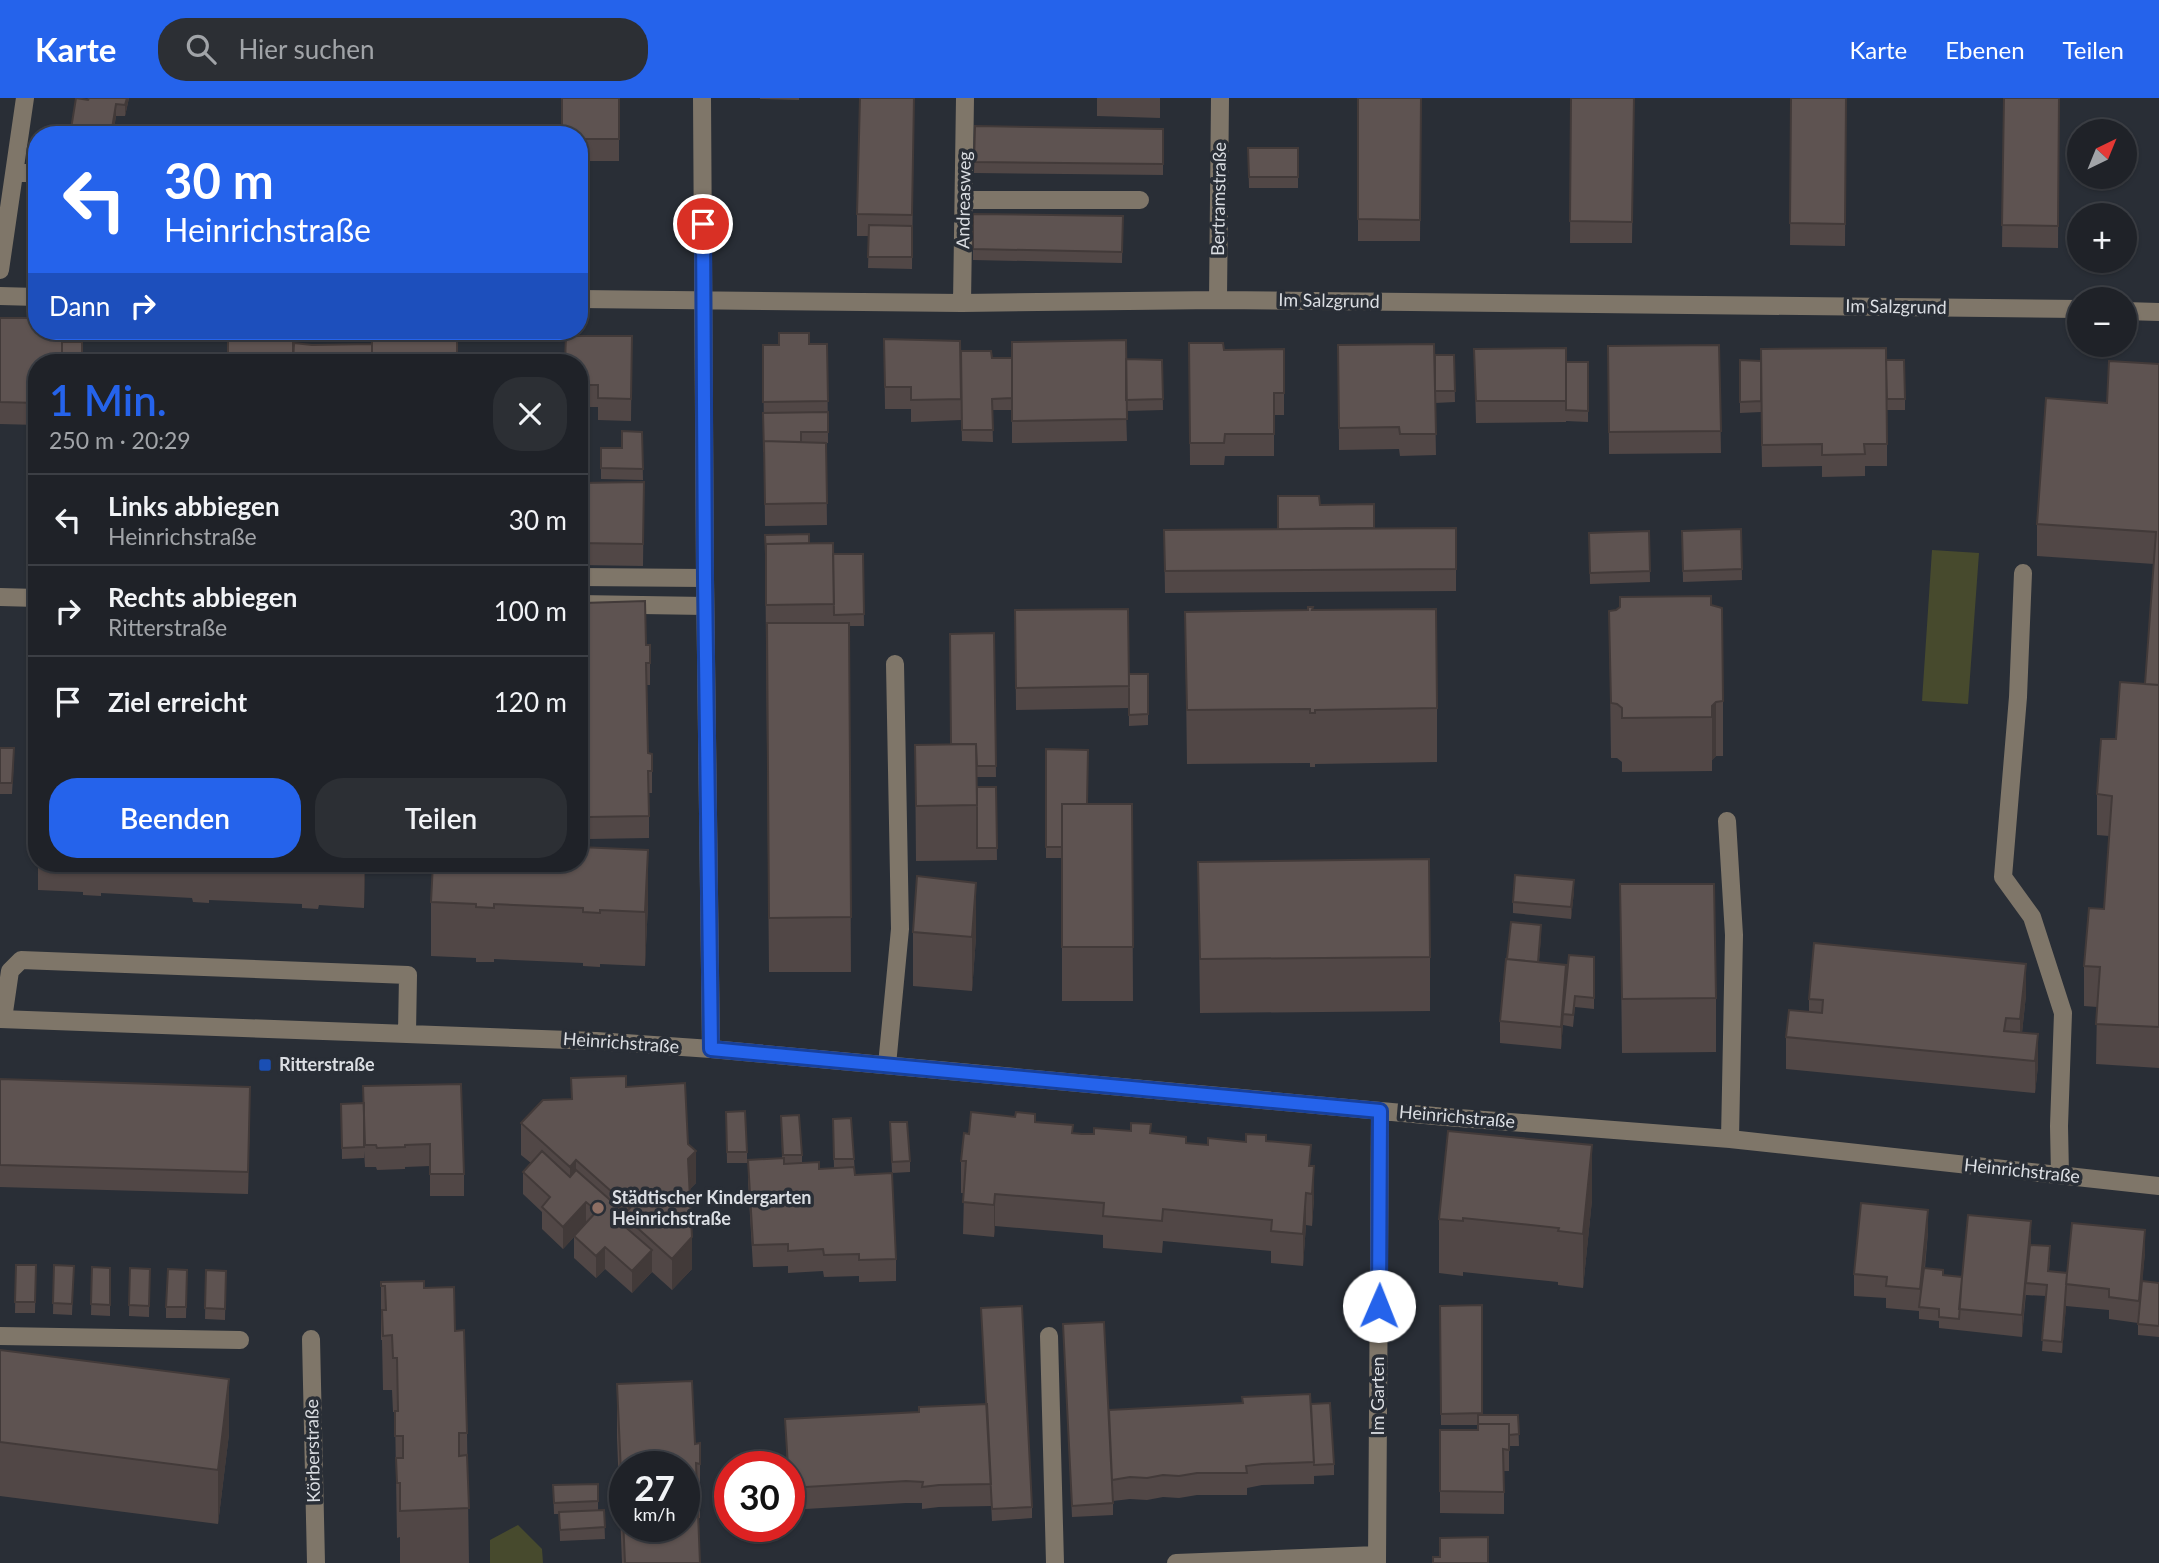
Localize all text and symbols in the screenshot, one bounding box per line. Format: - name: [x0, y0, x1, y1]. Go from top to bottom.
- search box: [158, 18, 648, 81]
- text: Karte: [35, 29, 116, 69]
- icon: search: [182, 30, 220, 68]
- text: Hier suchen: [238, 33, 375, 65]
- text: Karte: [1850, 35, 1907, 64]
- text: Ebenen: [1945, 35, 2025, 64]
- text: Teilen: [2063, 35, 2124, 64]
- north arrow: [2067, 119, 2137, 189]
- map controls: [2067, 119, 2137, 357]
- street label: Bertramstraße: [1206, 142, 1230, 256]
- text: 30 m: [164, 151, 274, 209]
- street label: Andreasweg: [951, 151, 975, 249]
- icon: left: [49, 154, 140, 245]
- pin: [673, 194, 733, 254]
- button: +: [2067, 203, 2137, 273]
- icon: arrive: [684, 205, 722, 243]
- text: Heinrichstraße: [164, 210, 371, 249]
- icon: right: [124, 287, 162, 325]
- button: −: [2067, 287, 2137, 357]
- street label: Im Salzgrund: [1278, 288, 1380, 312]
- text: Dann: [49, 290, 110, 322]
- street label: Im Salzgrund: [1845, 294, 1947, 318]
- text: 1 Min.: [49, 375, 167, 425]
- button: close: [493, 377, 567, 451]
- text: 250 m · 20:29: [49, 426, 191, 454]
- text: Links abbiegen: [108, 490, 280, 522]
- icon: left: [49, 501, 87, 539]
- text: 30 m: [509, 504, 567, 536]
- text: Heinrichstraße: [108, 522, 257, 550]
- text: Rechts abbiegen: [108, 581, 297, 613]
- icon: right: [49, 592, 87, 630]
- text: 100 m: [494, 595, 567, 627]
- text: Ritterstraße: [108, 613, 227, 641]
- icon: arrive: [49, 683, 87, 721]
- text: Ziel erreicht: [108, 686, 247, 718]
- text: 120 m: [494, 686, 567, 718]
- button: Beenden: [49, 778, 301, 858]
- button: Teilen: [315, 778, 567, 858]
- street label: Heinrichstraße: [562, 1027, 680, 1057]
- place label: Ritterstraße: [279, 1053, 375, 1075]
- marker: Ritterstraße: [257, 1057, 273, 1073]
- street label: Heinrichstraße: [1398, 1100, 1516, 1132]
- street label: Heinrichstraße: [1963, 1153, 2081, 1187]
- place label: Städtischer Kindergarten Heinrichstraße: [612, 1186, 811, 1229]
- marker: Städtischer Kindergarten Heinrichstraße: [590, 1200, 606, 1216]
- position arrow: [1342, 1269, 1416, 1343]
- street label: Im Garten: [1366, 1357, 1388, 1435]
- street label: Körberstraße: [300, 1399, 324, 1503]
- speed limit sign: 30: [714, 1451, 805, 1542]
- text: 27: [634, 1466, 675, 1508]
- text: km/h: [633, 1503, 676, 1525]

